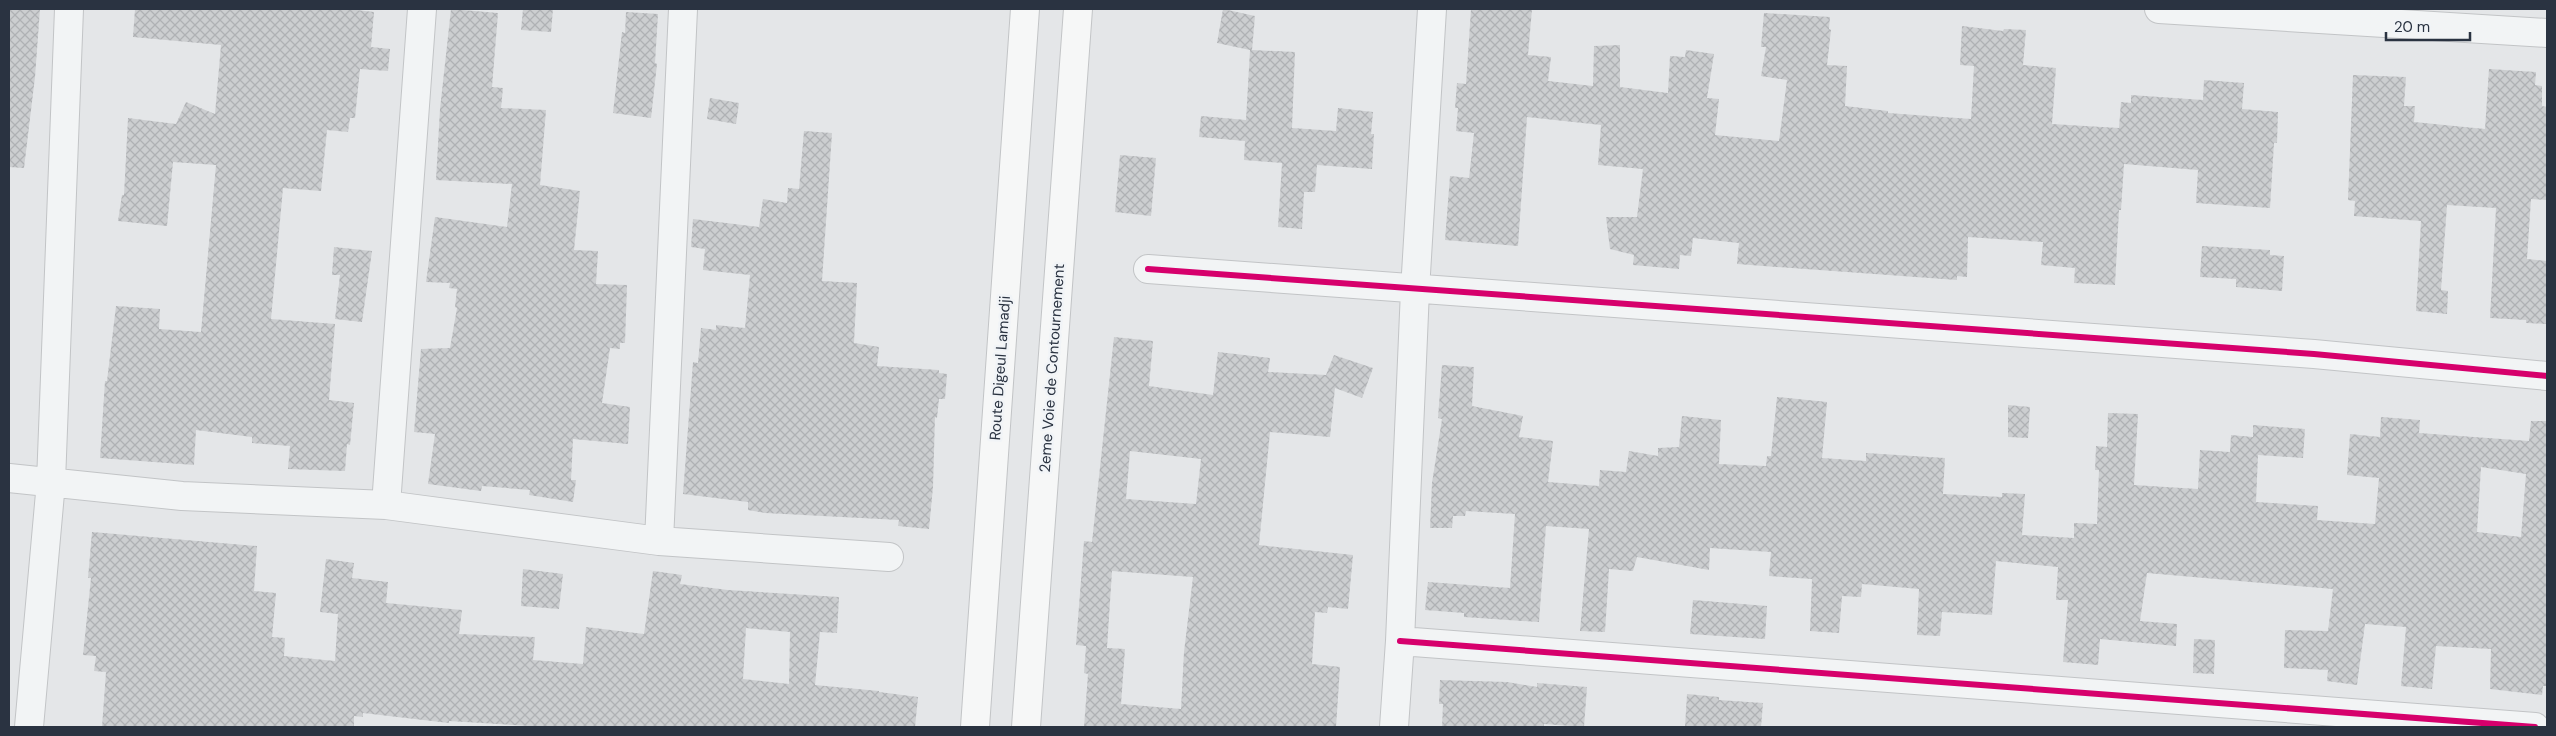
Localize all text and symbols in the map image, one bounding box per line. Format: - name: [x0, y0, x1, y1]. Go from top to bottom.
- scale bar: [2386, 10, 2470, 42]
- text: 20 m: [2394, 17, 2430, 37]
- street label: 2eme Voie de Contournement: [1035, 263, 1069, 473]
- street label: Route Digeul Lamadji: [985, 295, 1015, 441]

